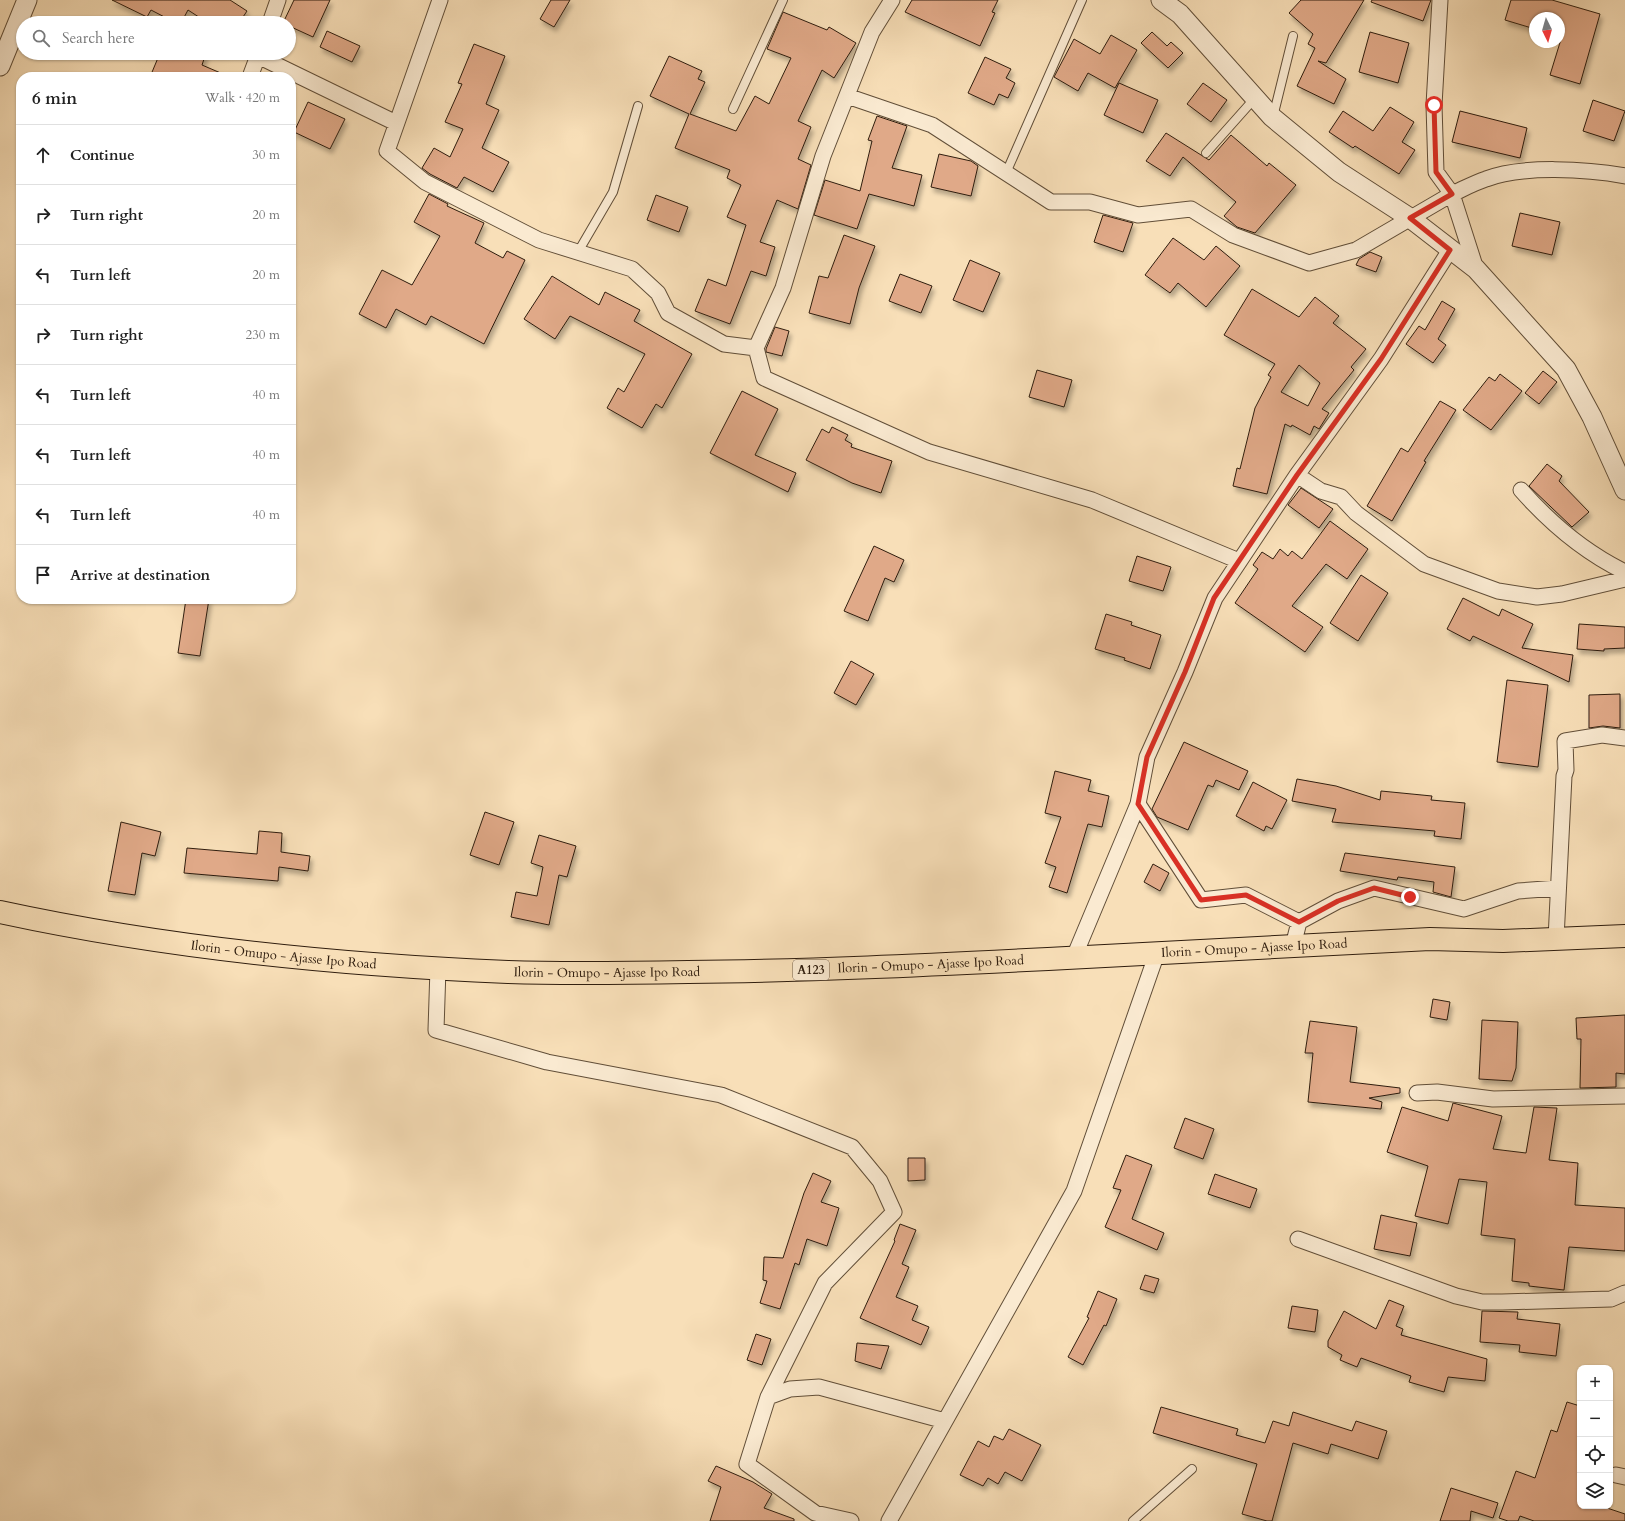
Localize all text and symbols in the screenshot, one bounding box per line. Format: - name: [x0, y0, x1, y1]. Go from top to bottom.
- north arrow: [1529, 12, 1565, 48]
- search box: [16, 16, 296, 60]
- icon: search: [30, 27, 52, 49]
- text: Search here: [62, 28, 135, 48]
- text: 6 min: [32, 87, 77, 110]
- text: Walk · 420 m: [205, 89, 280, 107]
- route start: [1425, 96, 1443, 114]
- icon: ahead: [32, 144, 54, 166]
- text: Continue: [70, 145, 135, 165]
- text: 30 m: [252, 146, 280, 164]
- icon: right: [32, 204, 54, 226]
- text: Turn right: [70, 205, 143, 225]
- text: 20 m: [252, 206, 280, 224]
- icon: left: [32, 264, 54, 286]
- text: Turn left: [70, 265, 131, 285]
- text: 20 m: [252, 266, 280, 284]
- icon: right: [32, 324, 54, 346]
- text: Turn right: [70, 325, 143, 345]
- text: 230 m: [246, 326, 280, 344]
- icon: left: [32, 384, 54, 406]
- text: Turn left: [70, 385, 131, 405]
- text: 40 m: [252, 386, 280, 404]
- icon: left: [32, 444, 54, 466]
- text: Turn left: [70, 445, 131, 465]
- text: 40 m: [252, 446, 280, 464]
- icon: left: [32, 504, 54, 526]
- text: Turn left: [70, 505, 131, 525]
- text: 40 m: [252, 506, 280, 524]
- icon: arrive: [32, 564, 54, 586]
- text: Arrive at destination: [70, 565, 210, 585]
- route end: [1401, 888, 1419, 906]
- street label: Ilorin - Omupo - Ajasse Ipo Road: [1161, 934, 1348, 962]
- street label: Ilorin - Omupo - Ajasse Ipo Road: [190, 936, 377, 973]
- street label: Ilorin - Omupo - Ajasse Ipo Road: [837, 951, 1024, 978]
- road number: A123: [793, 960, 829, 980]
- street label: Ilorin - Omupo - Ajasse Ipo Road: [513, 963, 700, 982]
- map controls: [1577, 1365, 1613, 1509]
- button: +: [1577, 1365, 1613, 1401]
- button: −: [1577, 1401, 1613, 1437]
- button: locate: [1577, 1437, 1613, 1473]
- button: layers: [1577, 1473, 1613, 1509]

